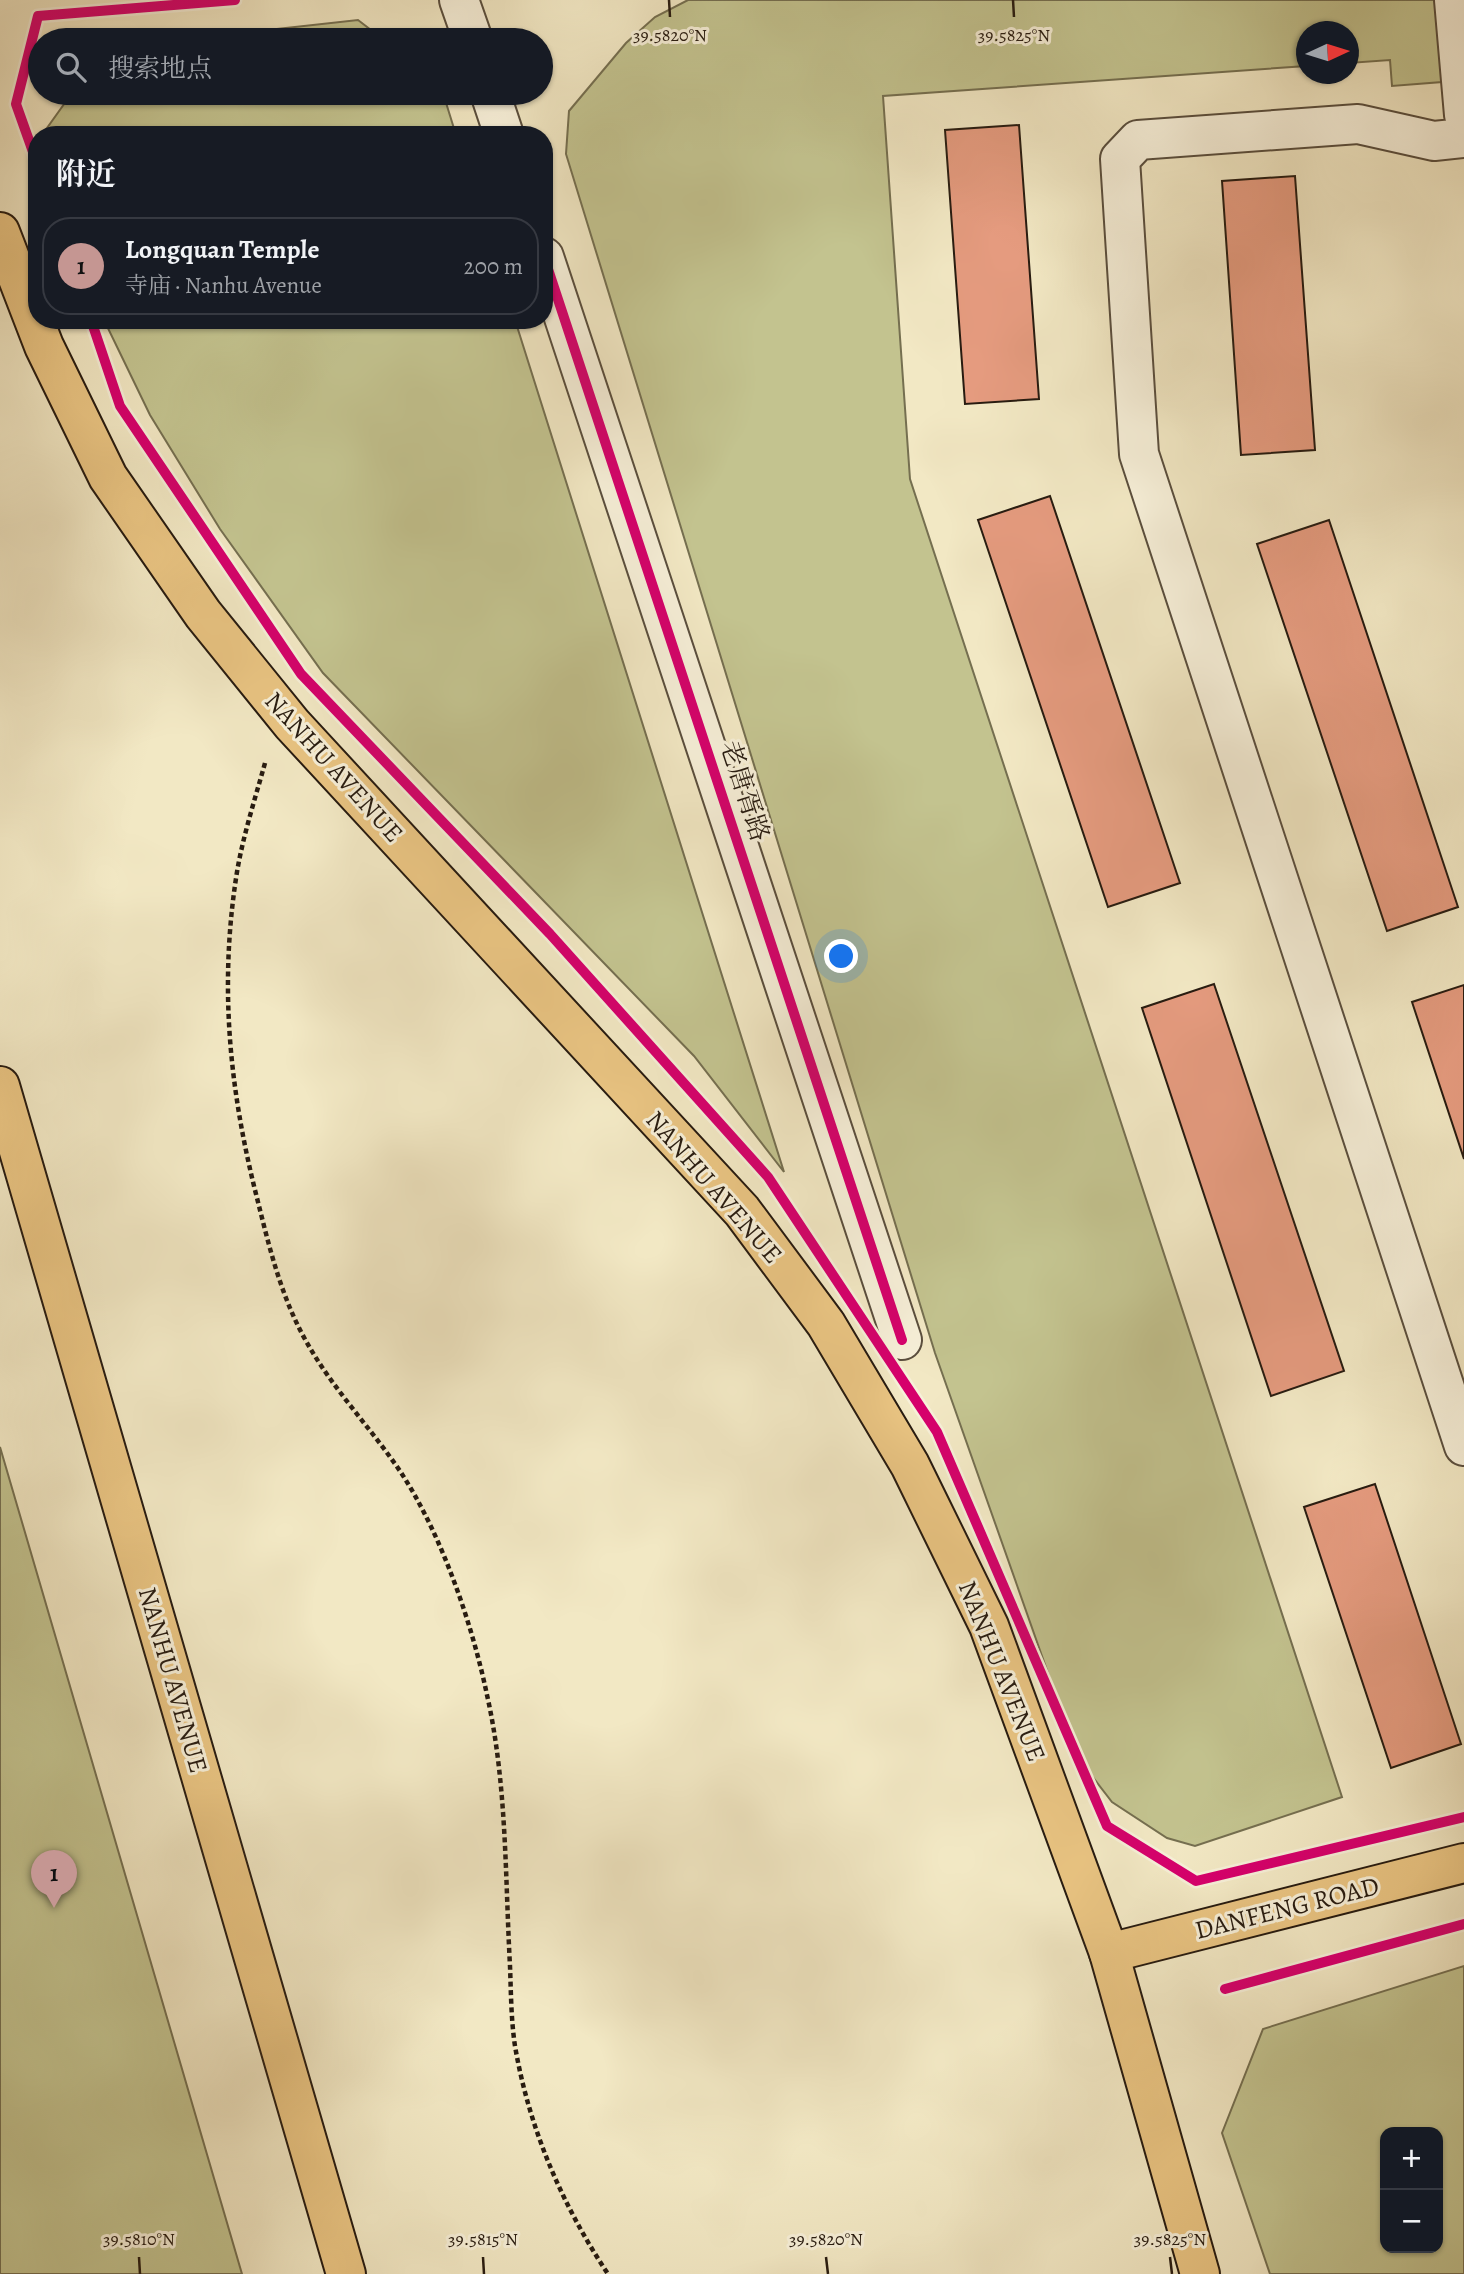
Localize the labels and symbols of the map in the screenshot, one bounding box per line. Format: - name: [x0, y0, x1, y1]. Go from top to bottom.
- north arrow: [1296, 21, 1359, 84]
- text: 39.5820°N: [633, 23, 707, 47]
- text: 39.5825°N: [978, 23, 1050, 47]
- street label: NANHU AVENUE: [257, 684, 411, 850]
- street label: 老唐胥路: [712, 736, 778, 846]
- your location: [824, 939, 858, 973]
- street label: NANHU AVENUE: [638, 1103, 790, 1271]
- street label: NANHU AVENUE: [950, 1575, 1054, 1767]
- street label: NANHU AVENUE: [130, 1583, 216, 1777]
- pin: 1: [31, 1850, 77, 1908]
- street label: DANFENG ROAD: [1191, 1868, 1383, 1948]
- text: 39.5810°N: [103, 2227, 175, 2251]
- text: 39.5815°N: [448, 2227, 518, 2251]
- text: 39.5820°N: [789, 2227, 863, 2251]
- text: 39.5825°N: [1134, 2227, 1206, 2251]

